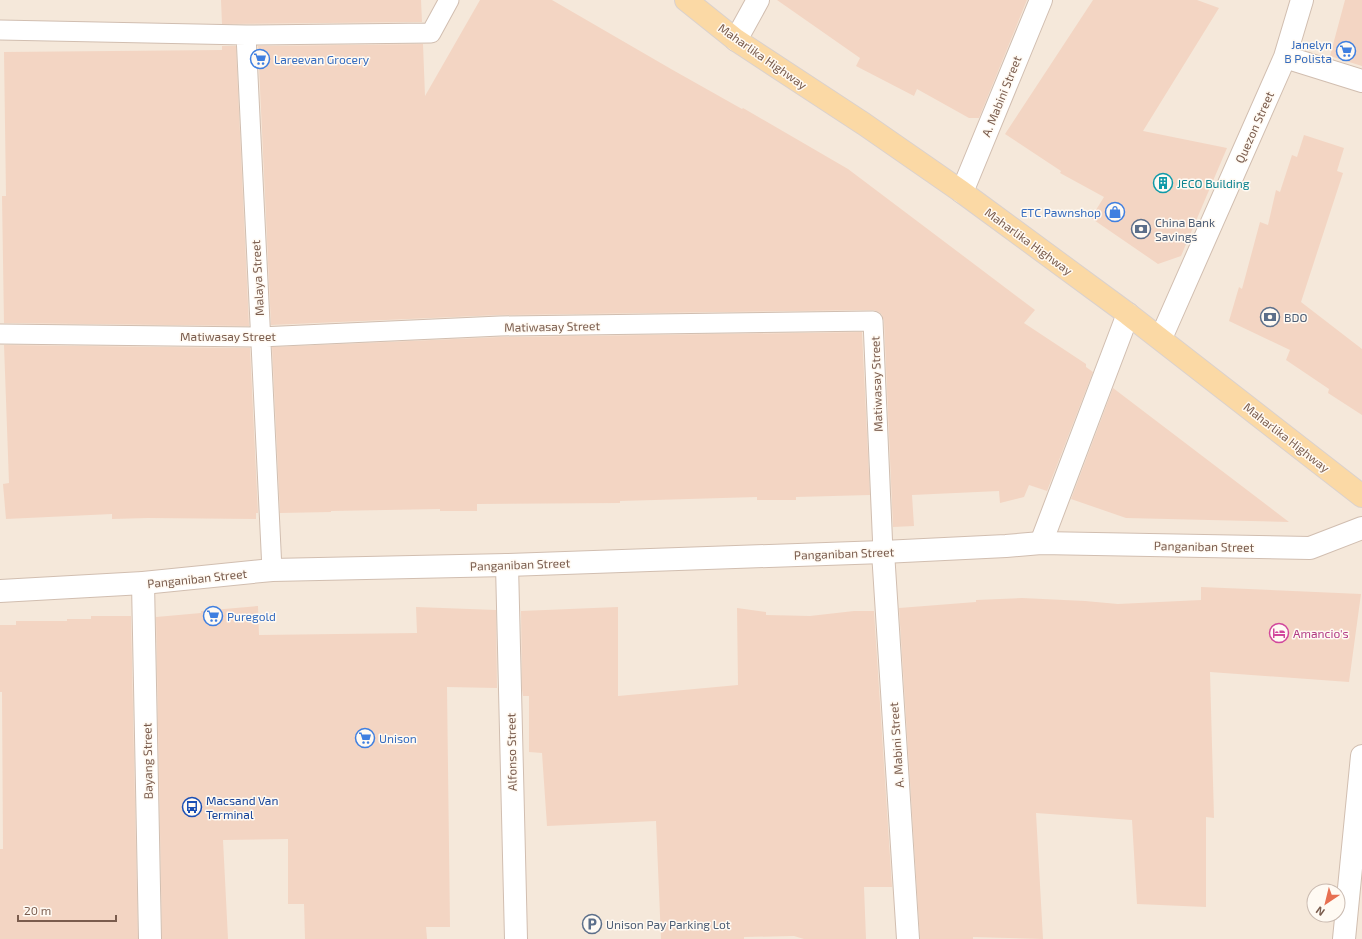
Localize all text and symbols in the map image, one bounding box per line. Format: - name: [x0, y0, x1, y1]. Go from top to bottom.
- street label: Maharlika Highway: [716, 20, 810, 92]
- place label: Janelyn B Polista: [1284, 37, 1332, 65]
- supermarket icon: Janelyn B Polista: [1335, 40, 1357, 62]
- supermarket icon: Lareevan Grocery: [249, 48, 271, 70]
- place label: Lareevan Grocery: [274, 52, 370, 66]
- street label: A. Mabini Street: [978, 53, 1024, 138]
- street label: Quezon Street: [1232, 88, 1277, 166]
- building icon: JECO Building: [1152, 172, 1174, 194]
- place label: JECO Building: [1177, 176, 1250, 190]
- shop icon: ETC Pawnshop: [1104, 201, 1126, 223]
- street label: Maharlika Highway: [982, 205, 1076, 278]
- place label: ETC Pawnshop: [1021, 205, 1101, 219]
- place label: China Bank Savings: [1155, 215, 1215, 243]
- bank icon: China Bank Savings: [1130, 218, 1152, 240]
- street label: Malaya Street: [248, 239, 266, 316]
- bank icon: BDO: [1259, 306, 1281, 328]
- place label: BDO: [1284, 310, 1307, 324]
- street label: Matiwasay Street: [504, 318, 600, 334]
- street label: Matiwasay Street: [180, 329, 276, 343]
- street label: Matiwasay Street: [867, 335, 885, 432]
- street label: Maharlika Highway: [1241, 399, 1333, 475]
- street label: Panganiban Street: [1154, 538, 1255, 554]
- street label: Panganiban Street: [794, 544, 895, 562]
- street label: Panganiban Street: [470, 555, 571, 573]
- street label: Panganiban Street: [146, 566, 248, 590]
- supermarket icon: Puregold: [202, 605, 224, 627]
- place label: Puregold: [227, 609, 276, 623]
- hotel icon: Amancio's: [1268, 622, 1290, 644]
- place label: Amancio's: [1293, 626, 1349, 640]
- street label: A. Mabini Street: [886, 701, 906, 788]
- street label: Alfonso Street: [503, 712, 519, 791]
- street label: Bayang Street: [139, 722, 155, 799]
- supermarket icon: Unison: [354, 727, 376, 749]
- place label: Unison: [379, 731, 417, 745]
- place label: Macsand Van Terminal: [206, 793, 278, 821]
- bus stop icon: Macsand Van Terminal: [181, 796, 203, 818]
- north arrow: [1306, 883, 1346, 923]
- scale bar: [18, 897, 116, 923]
- text: 20 m: [24, 903, 51, 917]
- text: N: [1313, 904, 1327, 919]
- parking icon: Unison Pay Parking Lot: [581, 913, 603, 935]
- place label: Unison Pay Parking Lot: [606, 917, 731, 931]

